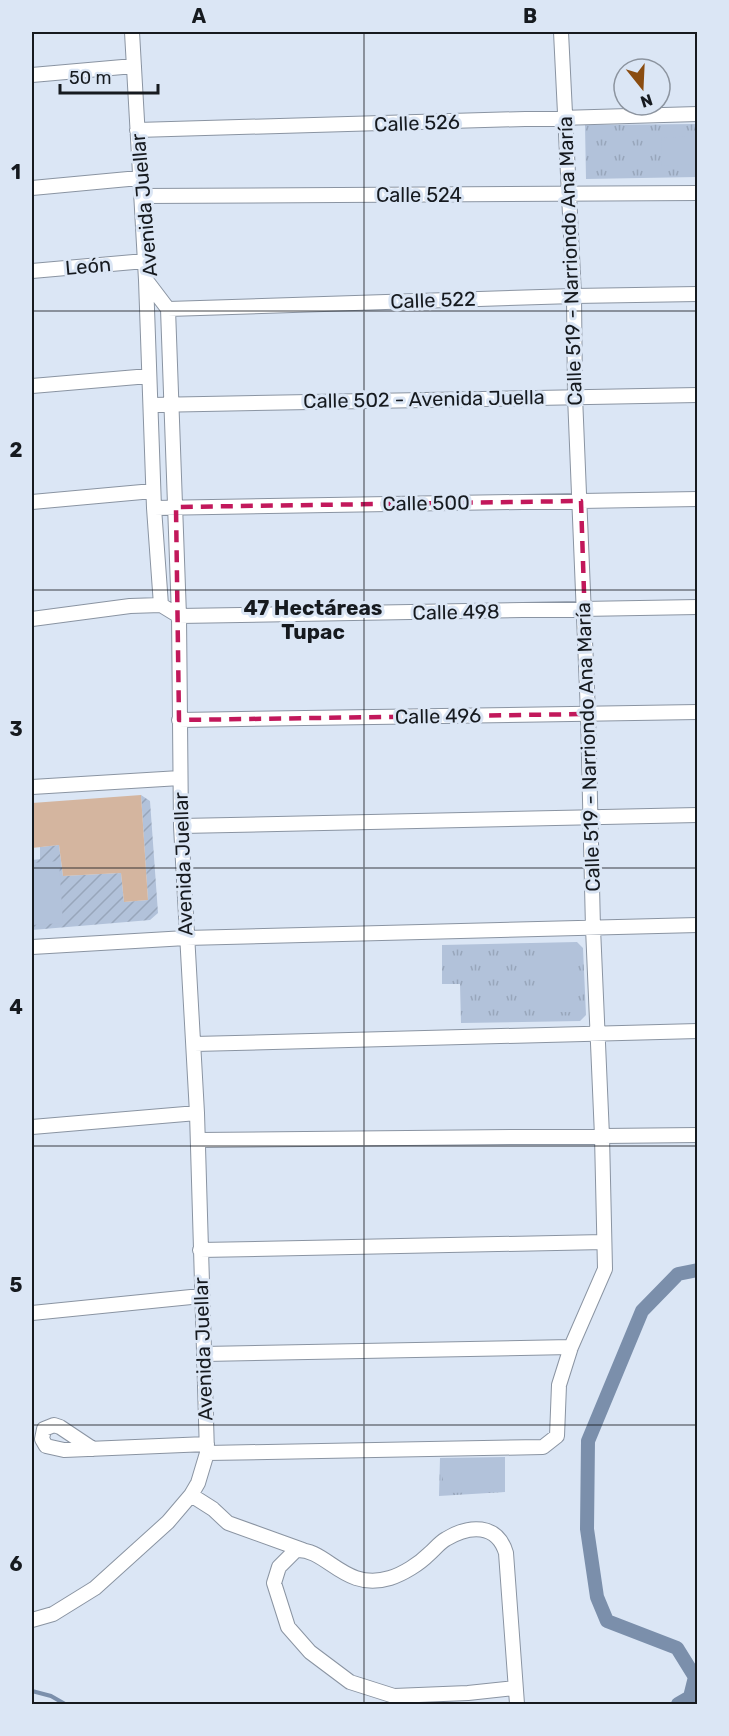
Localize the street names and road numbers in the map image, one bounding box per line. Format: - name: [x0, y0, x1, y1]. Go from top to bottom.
- street label: Calle 526: [374, 110, 460, 136]
- street label: Calle 519 - Narriondo Ana María: [553, 116, 587, 406]
- street label: Avenida Juellar: [126, 132, 162, 278]
- street label: Calle 524: [376, 183, 462, 207]
- street label: León: [64, 252, 112, 280]
- street label: Calle 522: [390, 287, 476, 313]
- street label: Calle 502 - Avenida Juella: [303, 385, 545, 413]
- street label: Calle 500: [382, 490, 470, 516]
- street label: Calle 498: [412, 599, 500, 625]
- street label: Calle 519 - Narriondo Ana María: [571, 602, 605, 892]
- street label: Calle 496: [395, 703, 481, 729]
- street label: Avenida Juellar: [168, 791, 198, 936]
- street label: Avenida Juellar: [188, 1276, 218, 1421]

